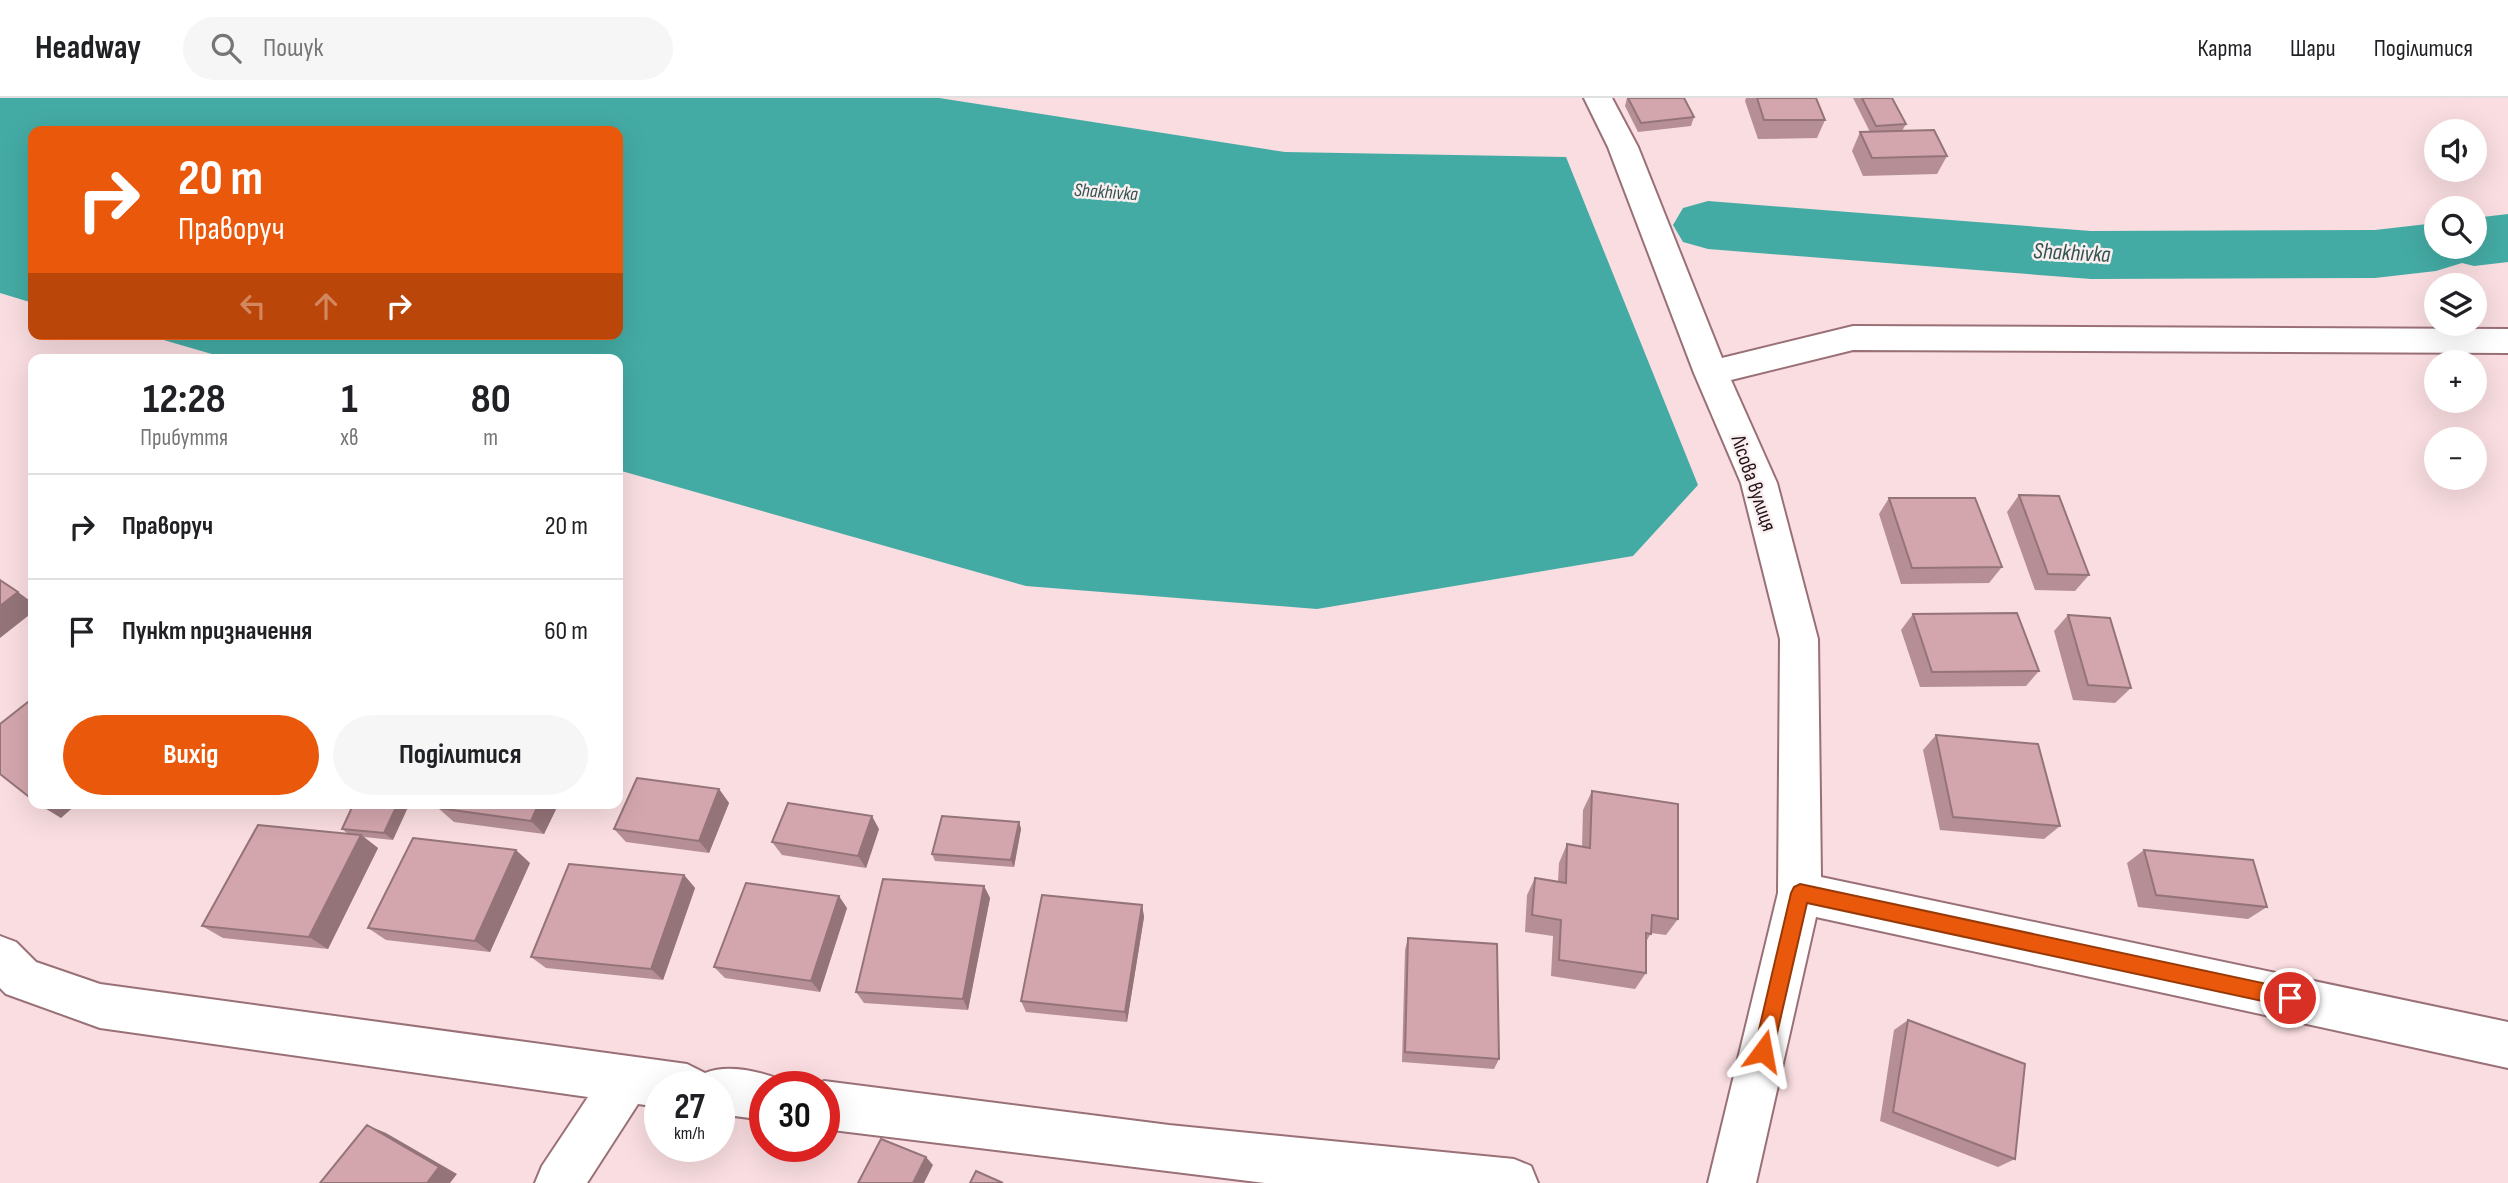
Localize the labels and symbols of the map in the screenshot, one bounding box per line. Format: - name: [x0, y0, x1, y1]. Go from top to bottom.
- water label: Shakhivka: [1073, 179, 1139, 206]
- water label: Shakhivka: [2033, 237, 2112, 269]
- street label: Лісова вулиця: [1725, 431, 1782, 534]
- pin: [2260, 968, 2320, 1028]
- position arrow: [1726, 1014, 1800, 1088]
- speed limit sign: 30: [749, 1071, 840, 1162]

